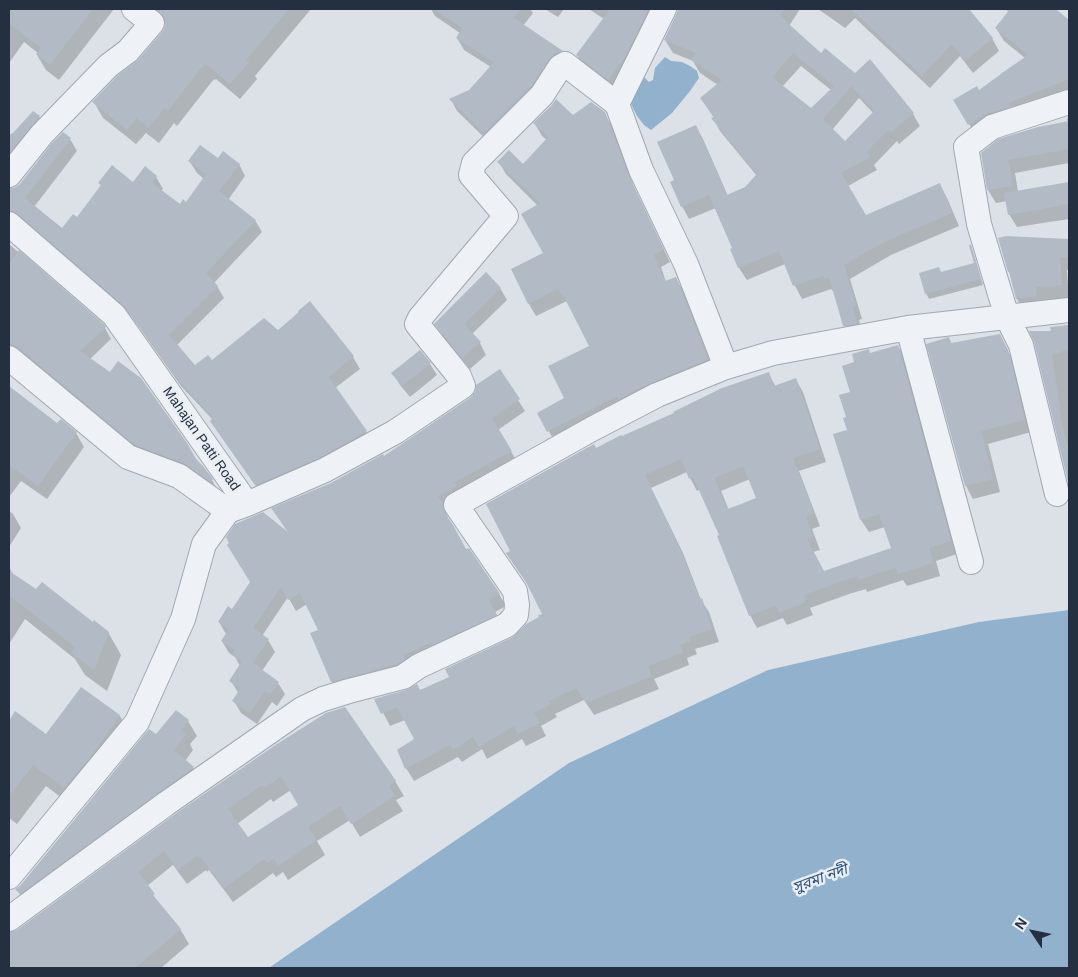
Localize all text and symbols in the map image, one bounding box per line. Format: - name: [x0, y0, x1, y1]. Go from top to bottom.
- street label: Mahajan Patti Road: [159, 384, 243, 494]
- water label: সুরমা নদী: [790, 861, 850, 897]
- north arrow: [1008, 907, 1058, 957]
- text: N: [1011, 915, 1030, 932]

